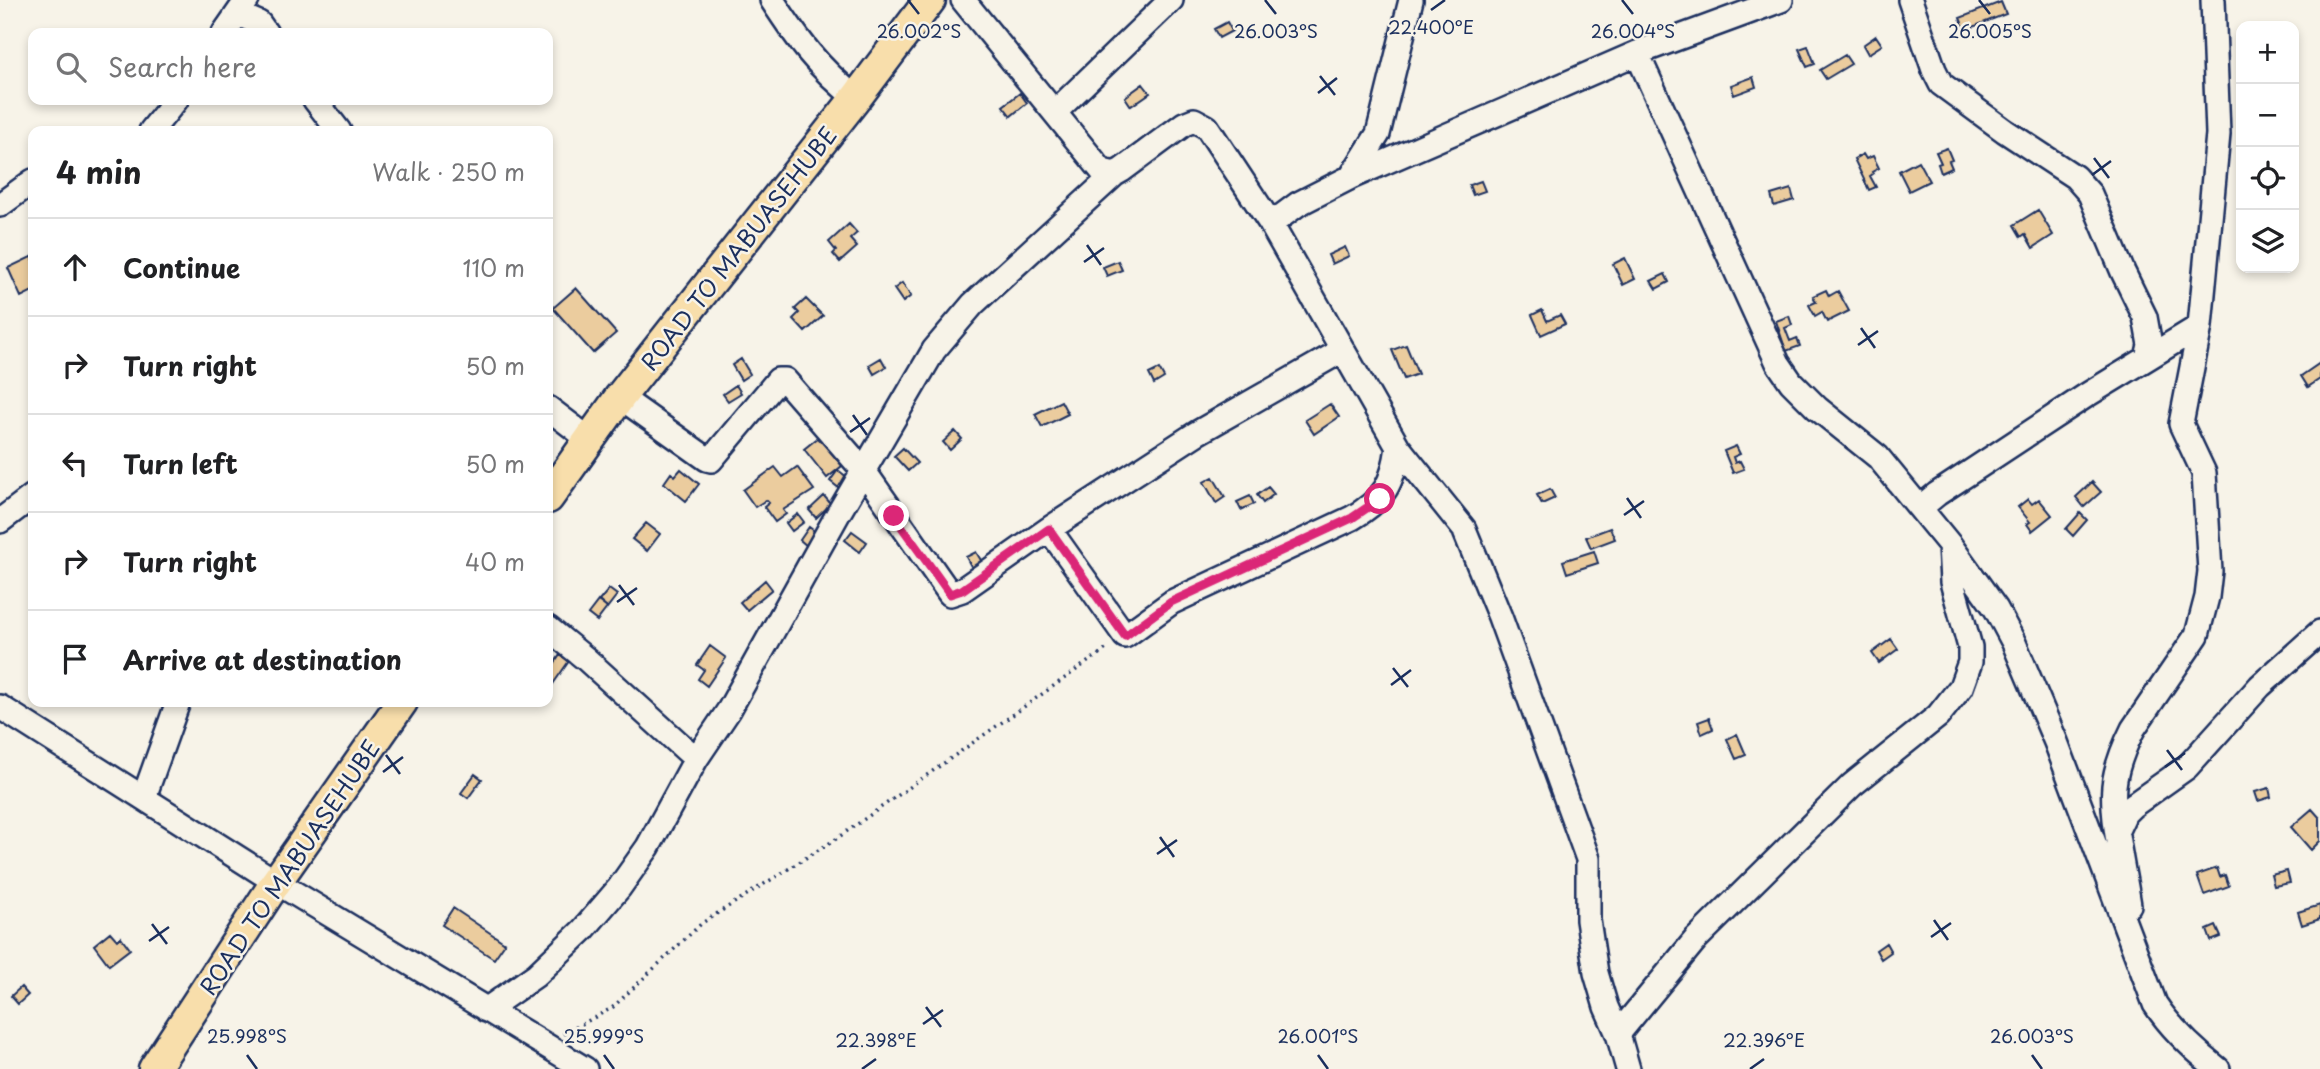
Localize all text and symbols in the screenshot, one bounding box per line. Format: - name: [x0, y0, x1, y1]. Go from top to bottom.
- text: 22.400°E: [1388, 13, 1474, 40]
- text: 26.002°S: [877, 17, 961, 44]
- text: 26.003°S: [1234, 17, 1318, 44]
- text: 26.004°S: [1591, 17, 1675, 44]
- text: 26.005°S: [1948, 17, 2032, 44]
- map controls: [2236, 21, 2299, 273]
- button: +: [2236, 21, 2299, 84]
- search box: [28, 28, 553, 105]
- text: Search here: [108, 47, 257, 86]
- icon: search: [52, 48, 90, 86]
- button: −: [2236, 84, 2299, 147]
- street label: ROAD TO MABUASEHUBE: [631, 118, 845, 378]
- button: locate: [2236, 147, 2299, 210]
- text: 4 min: [56, 149, 142, 194]
- text: Walk · 250 m: [372, 154, 525, 189]
- button: layers: [2236, 210, 2299, 273]
- icon: ahead: [56, 248, 94, 286]
- text: Continue: [123, 248, 240, 287]
- text: 110 m: [463, 250, 525, 285]
- icon: right: [56, 346, 94, 384]
- text: Turn right: [123, 346, 257, 385]
- text: 50 m: [465, 348, 525, 383]
- icon: left: [56, 444, 94, 482]
- text: Turn left: [123, 444, 238, 483]
- text: 50 m: [465, 446, 525, 481]
- route start: [1364, 483, 1395, 514]
- route end: [878, 500, 909, 531]
- icon: right: [56, 542, 94, 580]
- text: Turn right: [123, 542, 257, 581]
- text: 40 m: [465, 544, 525, 579]
- icon: arrive: [56, 640, 94, 678]
- text: Arrive at destination: [123, 640, 402, 679]
- street label: ROAD TO MABUASEHUBE: [190, 732, 388, 1002]
- text: 25.998°S: [207, 1022, 287, 1049]
- text: 25.999°S: [564, 1022, 644, 1049]
- text: 26.001°S: [1277, 1022, 1359, 1049]
- text: 26.003°S: [1990, 1022, 2074, 1049]
- text: 22.398°E: [835, 1026, 917, 1053]
- text: 22.396°E: [1723, 1026, 1805, 1053]

